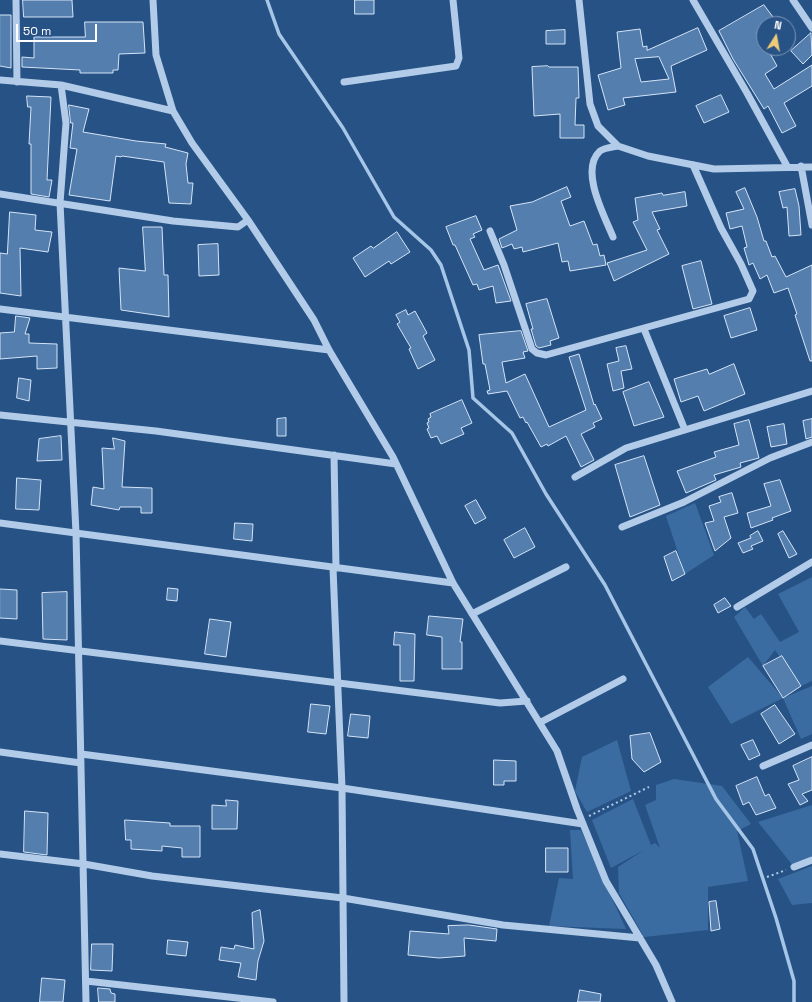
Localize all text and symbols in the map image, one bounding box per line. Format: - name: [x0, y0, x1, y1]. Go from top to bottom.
- scale bar: [18, 16, 99, 42]
- north arrow: [756, 16, 796, 56]
- text: N: [773, 18, 783, 33]
- text: 50 m: [23, 23, 51, 39]

